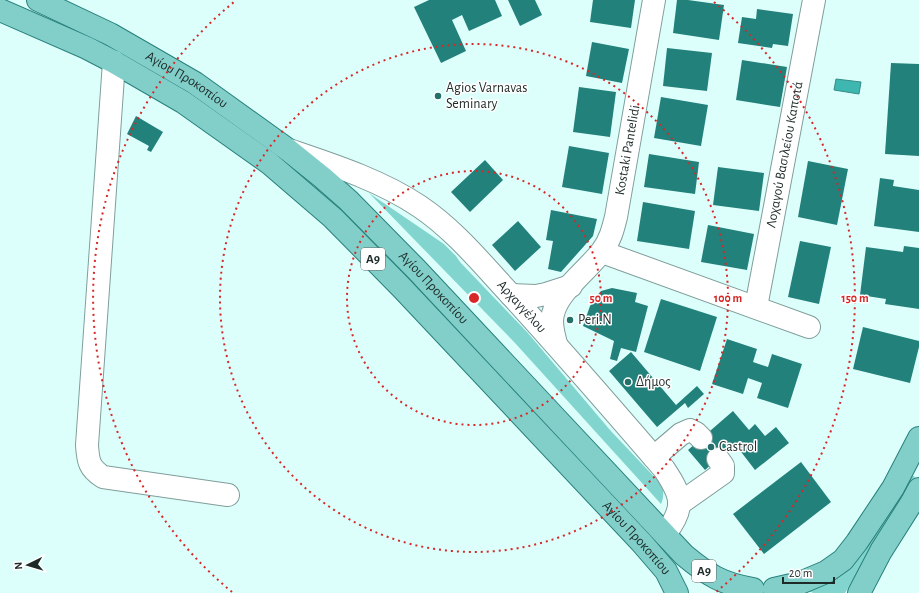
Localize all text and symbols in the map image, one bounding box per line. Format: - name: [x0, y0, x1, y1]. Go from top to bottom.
- street label: Αγίου Προκοπίου: [143, 49, 230, 111]
- street label: Λοχαγού Βασιλείου Καποτά: [764, 80, 805, 229]
- place label: Agios Varnavas Seminary: [446, 81, 528, 111]
- marker: Agios Varnavas Seminary: [433, 91, 443, 101]
- street label: Kostaki Pantelidi: [613, 104, 642, 196]
- road number: A9: [361, 248, 385, 270]
- street label: Αγίου Προκοπίου: [396, 249, 471, 327]
- street label: Αρχαγγέλου: [494, 278, 549, 336]
- centre of rings: [467, 291, 481, 305]
- text: 50 m: [590, 292, 613, 304]
- text: 100 m: [714, 292, 742, 304]
- text: 150 m: [841, 292, 869, 304]
- place label: Peri.N: [578, 313, 612, 327]
- marker: Peri.N: [565, 315, 575, 325]
- place label: Δήμος: [636, 375, 671, 389]
- marker: Δήμος: [623, 377, 633, 387]
- place label: Castrol: [719, 440, 757, 454]
- marker: Castrol: [706, 442, 716, 452]
- street label: Αγίου Προκοπίου: [600, 499, 673, 578]
- north arrow: [8, 545, 48, 585]
- scale bar: [783, 559, 834, 585]
- road number: A9: [692, 560, 716, 582]
- text: N: [13, 562, 24, 570]
- text: 20 m: [789, 567, 812, 579]

